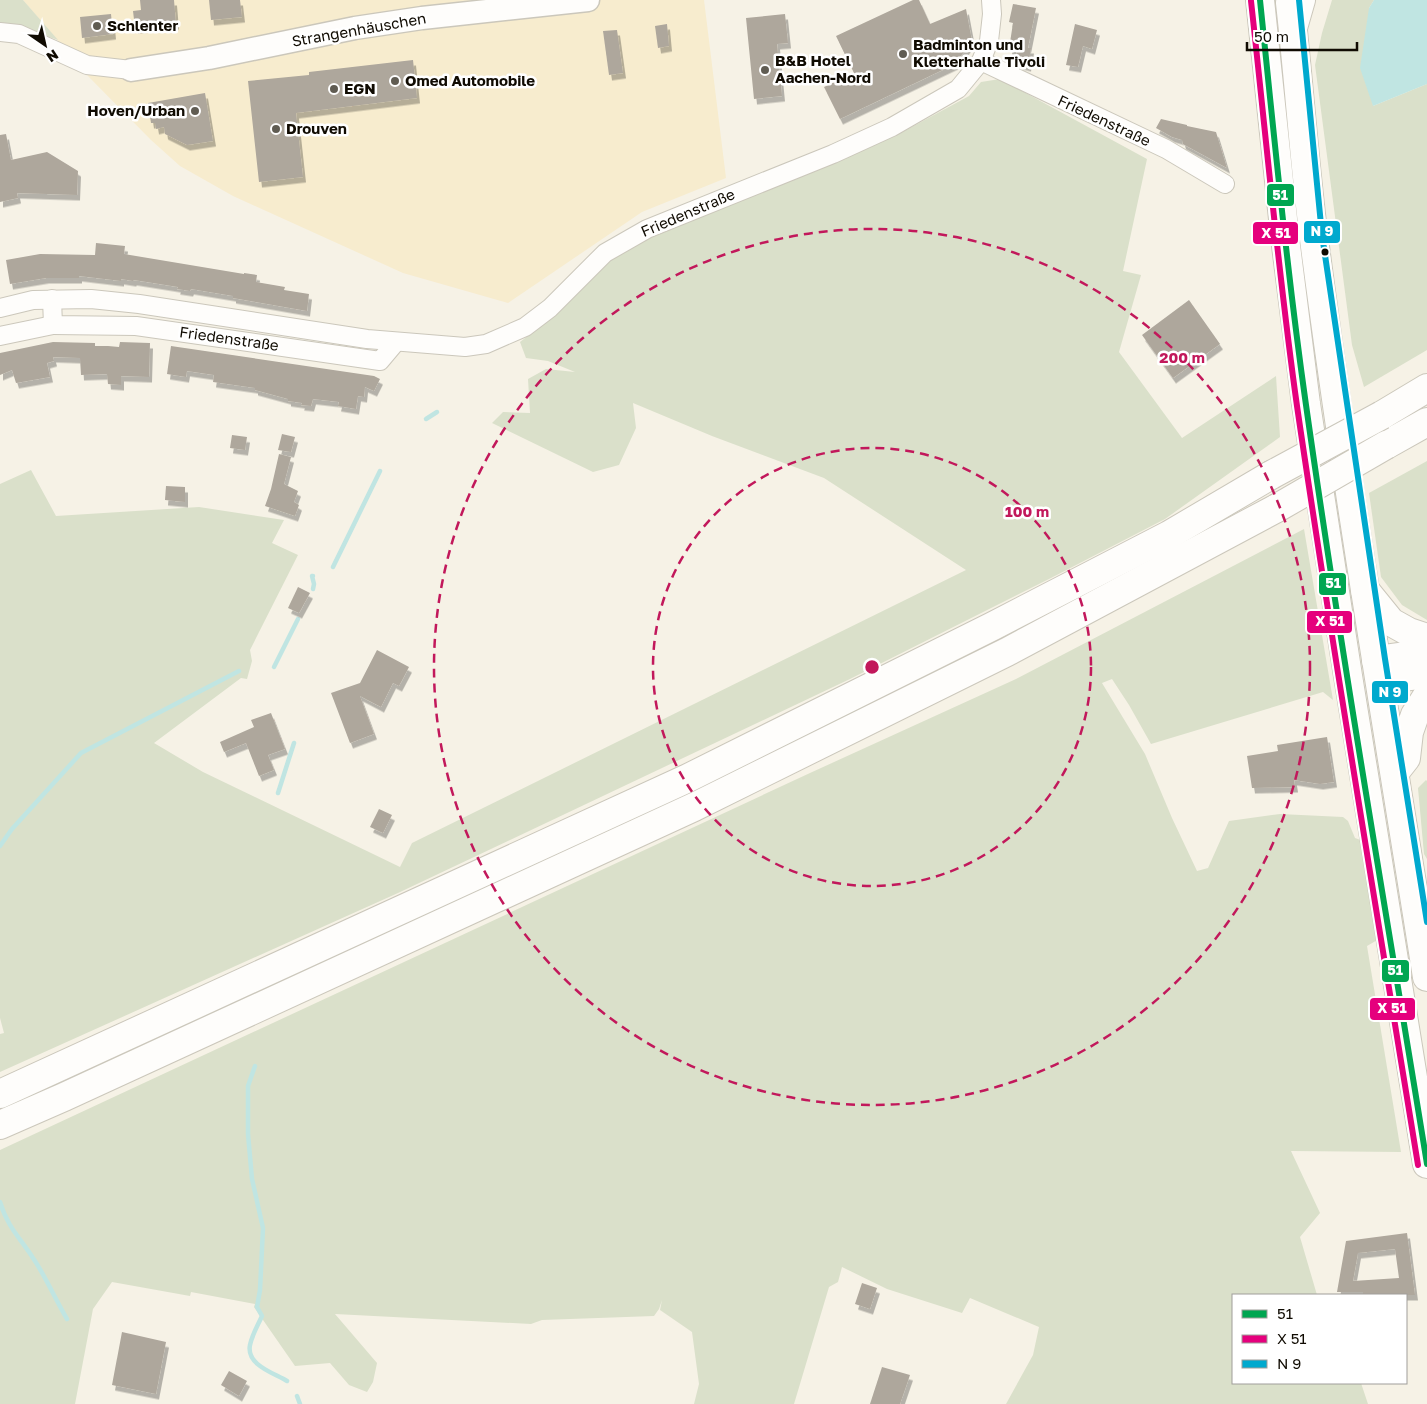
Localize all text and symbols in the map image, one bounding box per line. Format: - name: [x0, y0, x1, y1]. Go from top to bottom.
- street label: Strangenhäuschen: [290, 8, 427, 50]
- place label: Schlenter: [107, 16, 178, 34]
- north arrow: [20, 20, 70, 70]
- marker: Schlenter: [91, 20, 103, 32]
- scale bar: [1247, 20, 1357, 52]
- text: 50 m: [1254, 27, 1289, 45]
- place label: Badminton und Kletterhalle Tivoli: [913, 35, 1045, 70]
- text: N: [43, 46, 62, 66]
- marker: Badminton und Kletterhalle Tivoli: [897, 48, 909, 60]
- place label: B&B Hotel Aachen-Nord: [775, 51, 871, 86]
- marker: B&B Hotel Aachen-Nord: [759, 64, 771, 76]
- place label: Omed Automobile: [405, 71, 535, 89]
- marker: Omed Automobile: [389, 75, 401, 87]
- place label: EGN: [344, 79, 376, 97]
- marker: EGN: [328, 83, 340, 95]
- street label: Friedenstraße: [1055, 91, 1154, 150]
- place label: Hoven/Urban: [87, 101, 185, 119]
- marker: Hoven/Urban: [189, 105, 201, 117]
- place label: Drouven: [286, 119, 347, 137]
- marker: Drouven: [270, 123, 282, 135]
- line badge: 51: [1266, 183, 1295, 207]
- street label: Friedenstraße: [638, 184, 738, 240]
- text: 51: [1272, 186, 1288, 203]
- line badge: N 9: [1303, 220, 1341, 244]
- line badge: X 51: [1252, 221, 1299, 245]
- text: N 9: [1310, 222, 1334, 239]
- text: X 51: [1261, 224, 1291, 241]
- unlabelled marker: [1320, 247, 1330, 257]
- street label: Friedenstraße: [178, 322, 280, 354]
- text: 200 m: [1159, 348, 1205, 366]
- text: 100 m: [1005, 502, 1049, 520]
- line badge: 51: [1318, 572, 1347, 596]
- text: 51: [1325, 574, 1341, 591]
- line badge: X 51: [1306, 610, 1353, 634]
- text: X 51: [1315, 612, 1345, 629]
- centre of rings: [863, 658, 881, 676]
- line badge: N 9: [1371, 680, 1409, 704]
- text: N 9: [1378, 683, 1402, 700]
- line badge: 51: [1381, 959, 1410, 983]
- text: 51: [1387, 961, 1403, 978]
- line badge: X 51: [1369, 997, 1416, 1021]
- text: X 51: [1377, 999, 1407, 1016]
- legend: [1232, 1294, 1407, 1384]
- text: 51: [1277, 1304, 1293, 1322]
- text: X 51: [1277, 1329, 1307, 1347]
- text: N 9: [1277, 1354, 1301, 1372]

